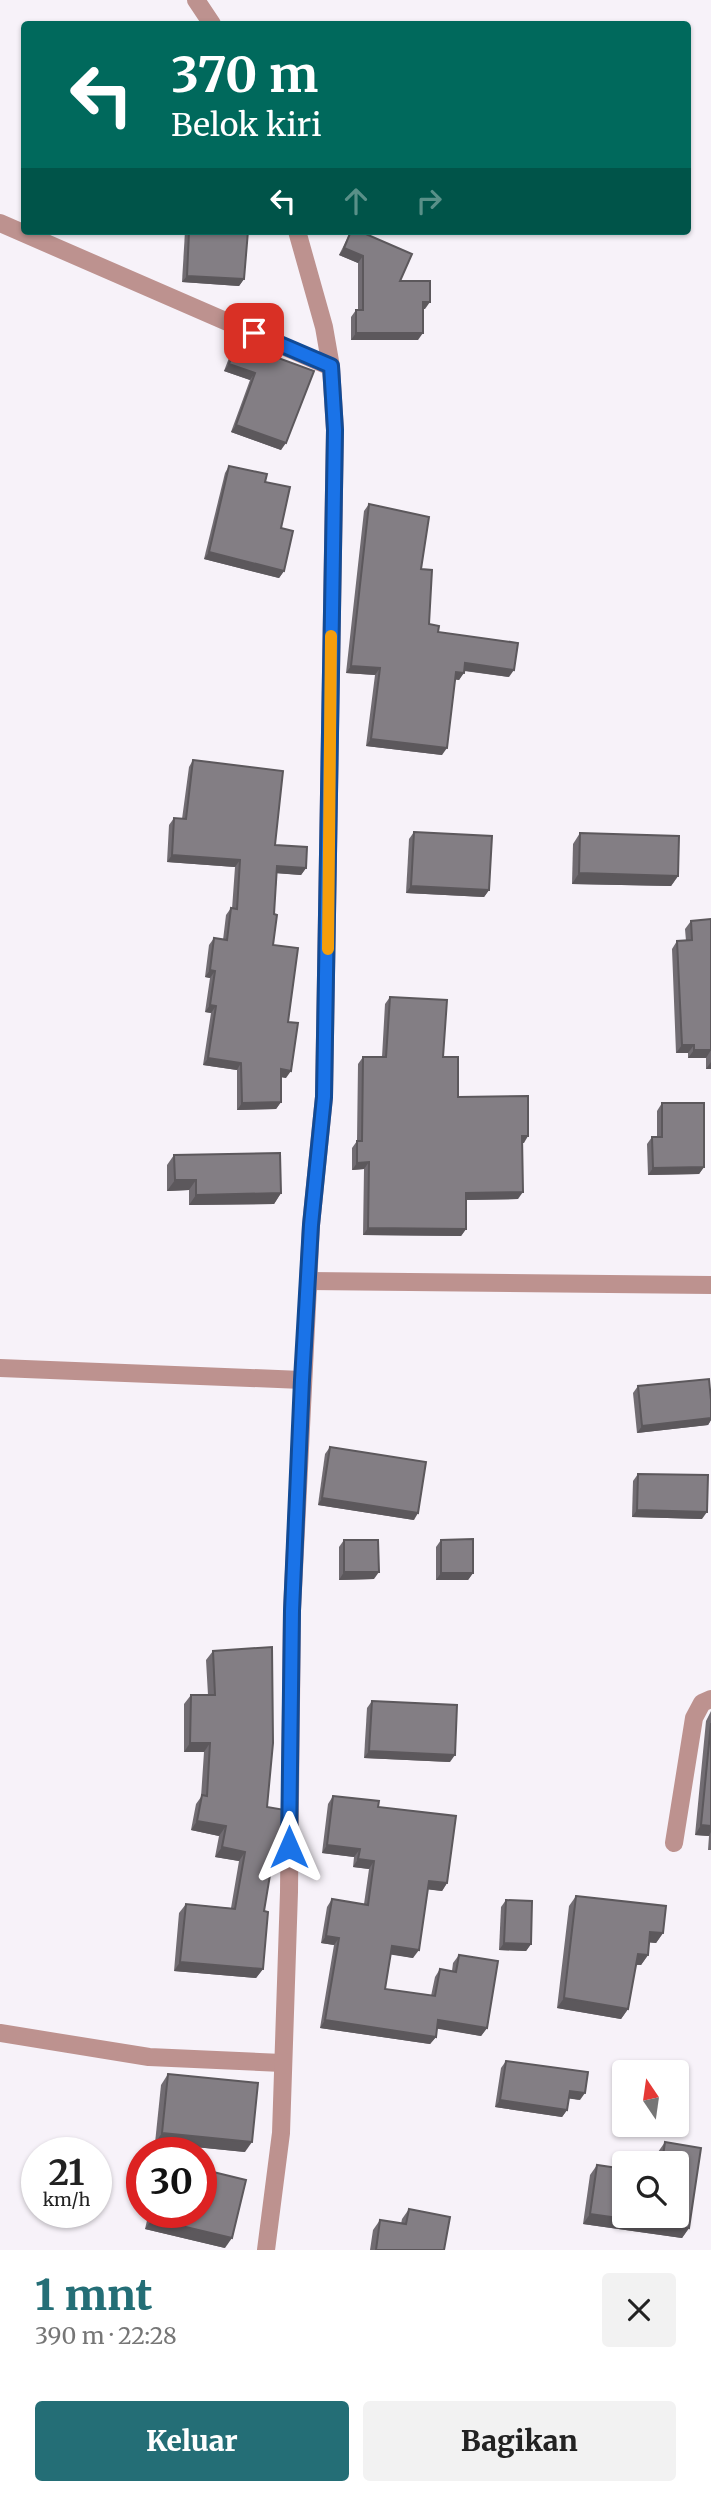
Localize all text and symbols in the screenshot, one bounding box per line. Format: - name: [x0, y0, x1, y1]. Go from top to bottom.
- text: 370 m: [171, 44, 318, 105]
- icon: left: [56, 49, 147, 140]
- text: Belok kiri: [171, 105, 322, 145]
- icon: left: [264, 182, 302, 220]
- icon: ahead: [337, 182, 375, 220]
- icon: right: [410, 182, 448, 220]
- pin: [224, 303, 284, 363]
- icon: arrive: [235, 314, 273, 352]
- position arrow: [252, 1810, 326, 1884]
- north arrow: [612, 2060, 690, 2137]
- map controls: [612, 2060, 689, 2228]
- speed limit sign: 30: [126, 2137, 217, 2228]
- text: 21: [49, 2151, 84, 2195]
- button: search: [612, 2151, 689, 2228]
- text: km/h: [43, 2188, 90, 2211]
- text: 1 mnt: [35, 2269, 153, 2321]
- button: close: [602, 2273, 676, 2347]
- text: 390 m · 22:28: [35, 2321, 177, 2350]
- button: Keluar: [35, 2401, 349, 2481]
- button: Bagikan: [363, 2401, 676, 2481]

